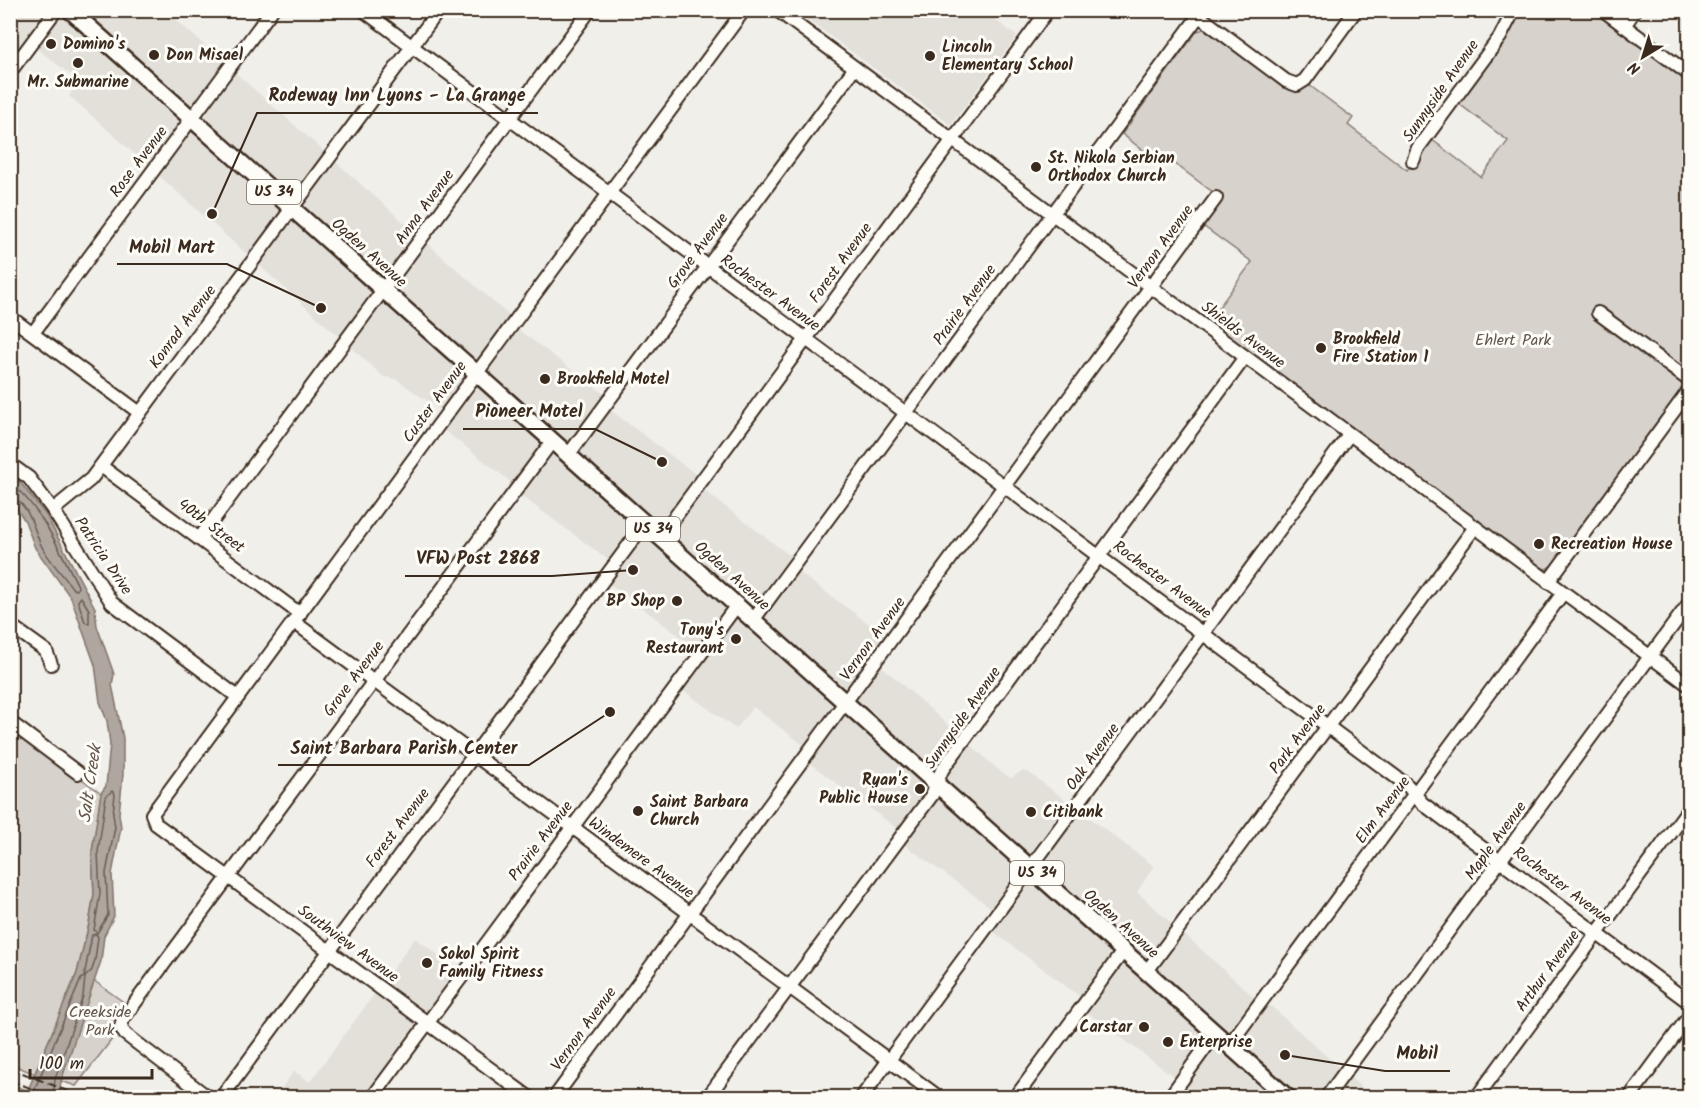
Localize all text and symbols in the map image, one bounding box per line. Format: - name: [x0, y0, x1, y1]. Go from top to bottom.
- north arrow: [1613, 27, 1673, 87]
- place label: Domino's: [63, 32, 126, 57]
- place label: Lincoln Elementary School: [942, 35, 1074, 78]
- street label: Sunnyside Avenue: [1396, 35, 1486, 147]
- marker: Domino's: [44, 37, 58, 51]
- place label: Don Misael: [166, 43, 244, 68]
- marker: Don Misael: [147, 48, 161, 62]
- marker: Lincoln Elementary School: [923, 49, 937, 63]
- text: N: [1623, 55, 1646, 81]
- marker: Mr. Submarine: [71, 56, 85, 70]
- place label: Mr. Submarine: [27, 70, 129, 95]
- callout: Rodeway Inn Lyons - La Grange: [257, 77, 538, 113]
- text: Rodeway Inn Lyons - La Grange: [268, 82, 526, 111]
- street label: Rose Avenue: [104, 121, 174, 203]
- place label: St. Nikola Serbian Orthodox Church: [1048, 146, 1175, 189]
- marker: St. Nikola Serbian Orthodox Church: [1029, 160, 1043, 174]
- street label: Anna Avenue: [389, 164, 461, 250]
- road number: US 34: [247, 180, 301, 204]
- street label: Vernon Avenue: [1122, 200, 1200, 294]
- street label: Grove Avenue: [661, 208, 735, 294]
- street label: Ogden Avenue: [325, 212, 413, 294]
- street label: Forest Avenue: [803, 217, 879, 309]
- callout: Mobil Mart: [117, 228, 227, 264]
- text: Mobil Mart: [129, 234, 216, 263]
- street label: Rochester Avenue: [715, 248, 825, 338]
- street label: Prairie Avenue: [927, 259, 1003, 351]
- street label: Konrad Avenue: [143, 280, 223, 374]
- street label: Shields Avenue: [1195, 295, 1291, 375]
- place label: Brookfield Fire Station 1: [1333, 327, 1428, 370]
- park label: Ehlert Park: [1475, 328, 1551, 353]
- marker: Brookfield Fire Station 1: [1314, 341, 1328, 355]
- street label: Custer Avenue: [397, 356, 473, 448]
- place label: Brookfield Motel: [557, 367, 670, 392]
- marker: Brookfield Motel: [538, 372, 552, 386]
- callout: Pioneer Motel: [463, 393, 595, 429]
- text: Pioneer Motel: [475, 398, 583, 427]
- street label: 40th Street: [172, 492, 251, 560]
- street label: Patricia Drive: [68, 512, 138, 600]
- road number: US 34: [626, 517, 680, 541]
- place label: Recreation House: [1551, 532, 1673, 557]
- street label: Rochester Avenue: [1107, 534, 1217, 626]
- street label: Ogden Avenue: [688, 535, 776, 617]
- marker: Recreation House: [1532, 537, 1546, 551]
- callout: VFW Post 2868: [405, 540, 552, 576]
- text: VFW Post 2868: [416, 545, 540, 574]
- place label: BP Shop: [606, 589, 665, 614]
- street label: Vernon Avenue: [834, 592, 912, 686]
- marker: BP Shop: [670, 594, 684, 608]
- place label: Tony's Restaurant: [646, 618, 725, 661]
- marker: Tony's Restaurant: [729, 632, 743, 646]
- street label: Grove Avenue: [317, 636, 391, 722]
- street label: Sunnyside Avenue: [918, 662, 1008, 774]
- street label: Park Avenue: [1263, 699, 1333, 779]
- street label: Oak Avenue: [1060, 718, 1126, 796]
- callout: Saint Barbara Parish Center: [278, 729, 529, 765]
- text: Saint Barbara Parish Center: [291, 735, 519, 764]
- water label: Salt Creek: [71, 741, 111, 825]
- place label: Ryan's Public House: [819, 768, 909, 811]
- street label: Elm Avenue: [1349, 771, 1417, 849]
- marker: Ryan's Public House: [913, 782, 927, 796]
- street label: Forest Avenue: [360, 783, 436, 873]
- place label: Saint Barbara Church: [650, 790, 749, 833]
- street label: Prairie Avenue: [502, 795, 580, 887]
- street label: Maple Avenue: [1459, 796, 1533, 886]
- place label: Citibank: [1043, 800, 1104, 825]
- marker: Saint Barbara Church: [631, 804, 645, 818]
- marker: Citibank: [1024, 805, 1038, 819]
- street label: Windemere Avenue: [583, 811, 699, 905]
- street label: Rochester Avenue: [1507, 840, 1617, 932]
- road number: US 34: [1010, 861, 1064, 885]
- street label: Ogden Avenue: [1077, 883, 1165, 965]
- street label: Southview Avenue: [292, 899, 404, 989]
- street label: Arthur Avenue: [1510, 925, 1586, 1017]
- place label: Sokol Spirit Family Fitness: [439, 942, 544, 985]
- marker: Sokol Spirit Family Fitness: [420, 956, 434, 970]
- street label: Vernon Avenue: [545, 982, 623, 1076]
- park label: Creekside Park: [69, 1000, 131, 1043]
- place label: Carstar: [1080, 1015, 1133, 1040]
- marker: Carstar: [1137, 1020, 1151, 1034]
- place label: Enterprise: [1180, 1030, 1253, 1055]
- marker: Enterprise: [1161, 1035, 1175, 1049]
- callout: Mobil: [1385, 1035, 1450, 1071]
- text: Mobil: [1396, 1040, 1438, 1069]
- scale bar: [30, 1042, 152, 1080]
- text: 100 m: [39, 1050, 84, 1079]

